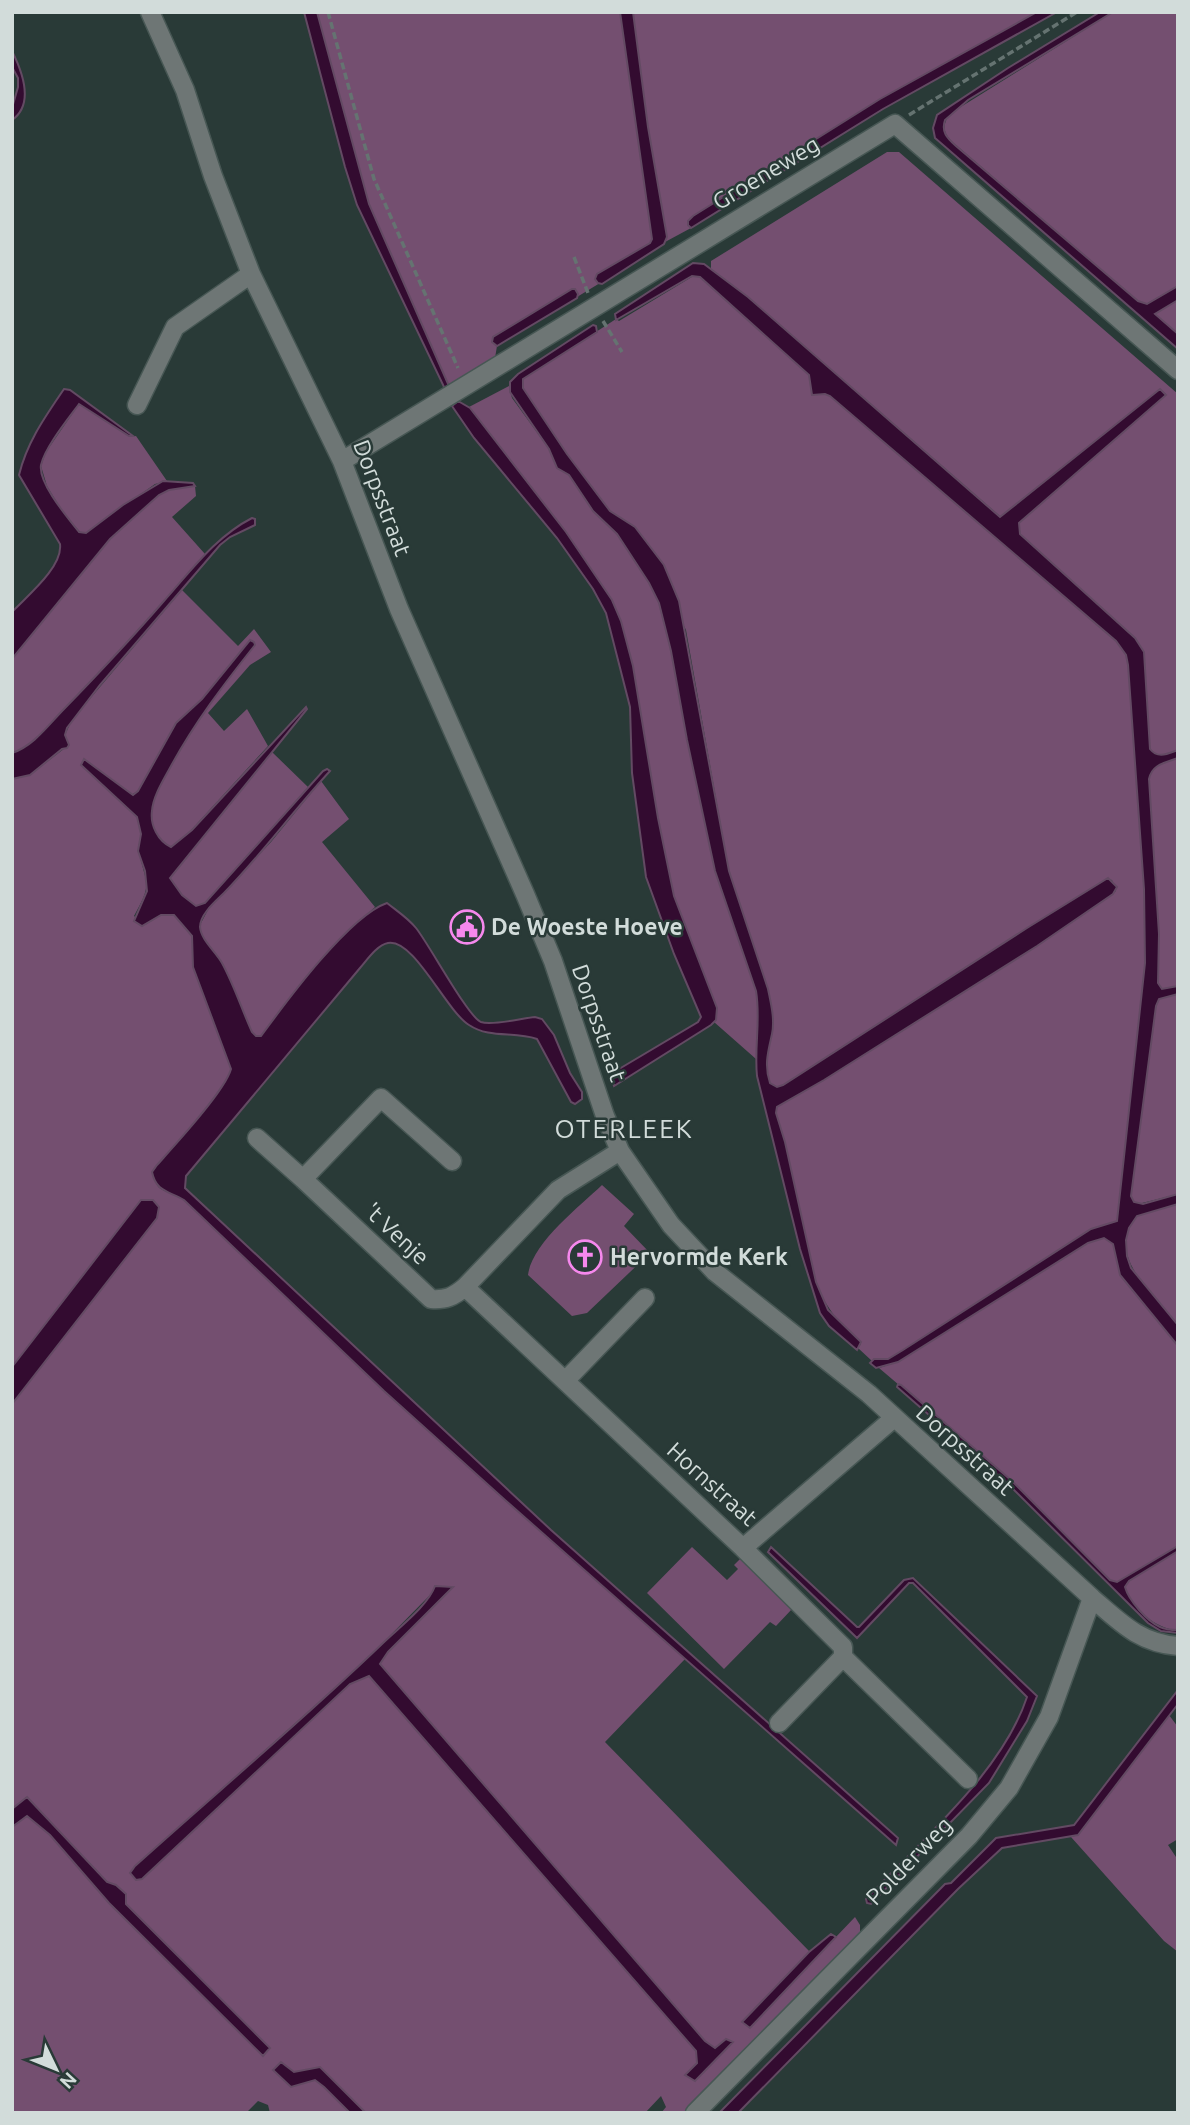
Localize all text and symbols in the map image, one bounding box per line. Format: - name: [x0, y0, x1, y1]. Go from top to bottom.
- street label: Groeneweg: [708, 131, 823, 214]
- street label: Dorpsstraat: [349, 436, 416, 559]
- public building icon: De Woeste Hoeve: [448, 908, 486, 946]
- place label: De Woeste Hoeve: [491, 914, 683, 939]
- street label: Dorpsstraat: [568, 961, 631, 1085]
- district label: OTERLEEK: [554, 1114, 694, 1143]
- street label: 't Venje: [360, 1198, 434, 1269]
- church icon: Hervormde Kerk: [566, 1238, 604, 1276]
- place label: Hervormde Kerk: [610, 1244, 788, 1269]
- street label: Dorpsstraat: [912, 1399, 1019, 1500]
- street label: Hornstraat: [662, 1437, 762, 1530]
- street label: Polderweg: [861, 1812, 957, 1910]
- north arrow: [21, 2034, 91, 2104]
- text: N: [56, 2068, 81, 2093]

